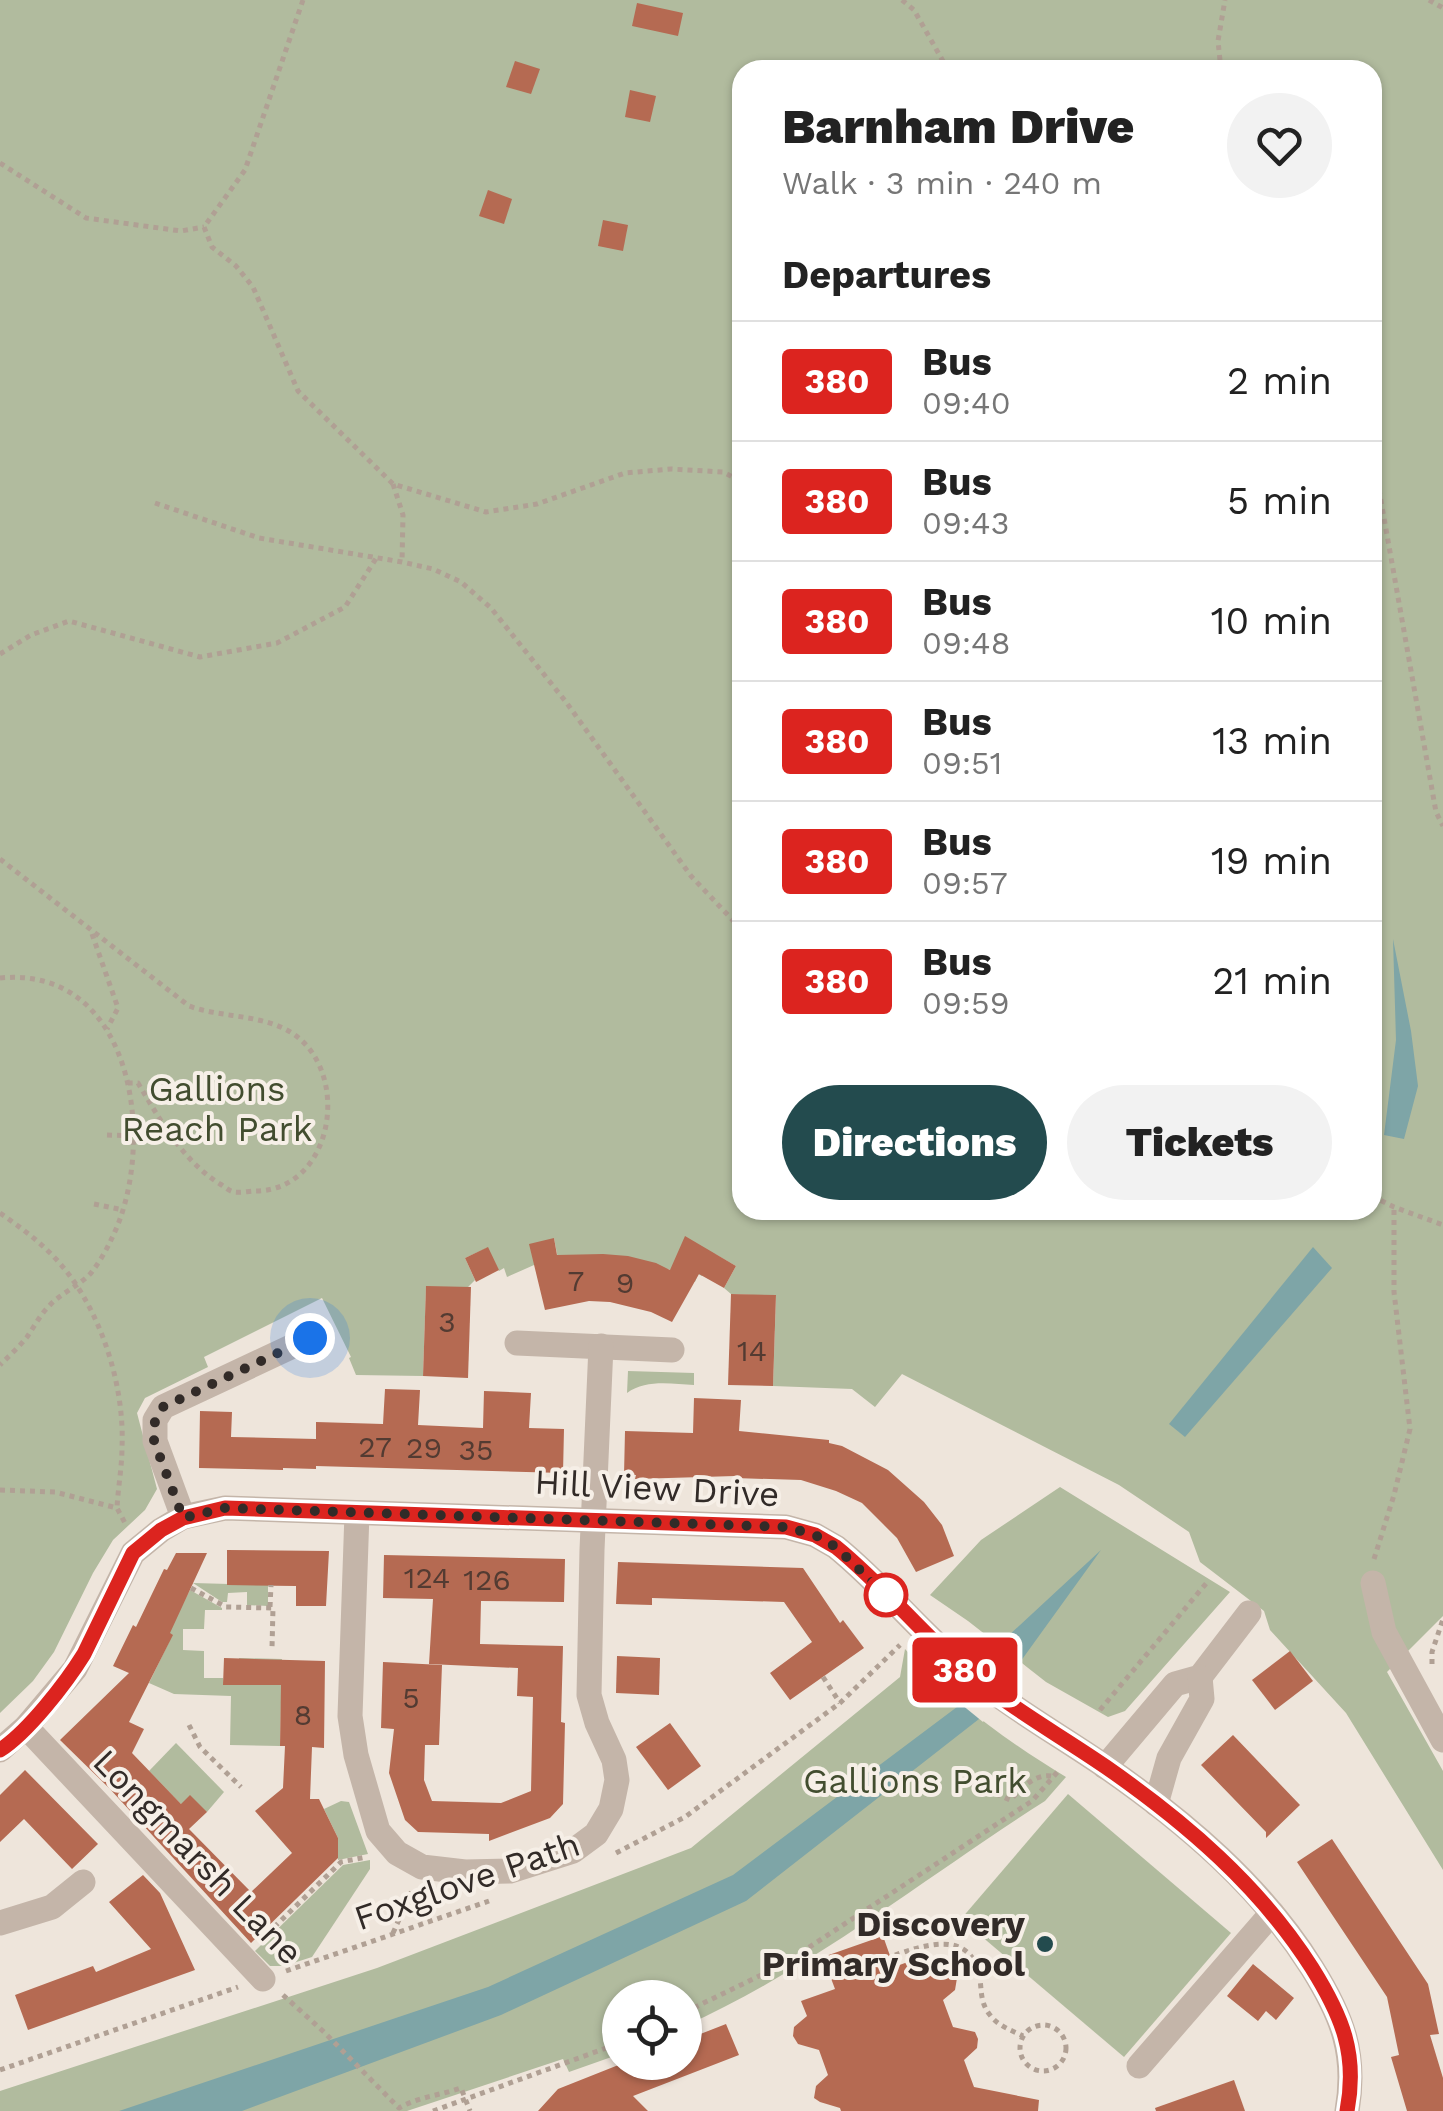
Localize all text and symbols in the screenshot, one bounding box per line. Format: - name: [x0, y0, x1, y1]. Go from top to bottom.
- button: heart: [1227, 93, 1332, 198]
- text: Barnham Drive: [782, 98, 1134, 155]
- text: Walk · 3 min · 240 m: [782, 164, 1102, 202]
- text: Departures: [782, 253, 991, 297]
- text: Bus: [922, 340, 992, 384]
- text: 2 min: [1227, 359, 1332, 403]
- text: 380: [804, 360, 870, 402]
- text: 09:40: [922, 384, 1011, 422]
- text: Bus: [922, 460, 992, 504]
- text: 5 min: [1227, 479, 1332, 523]
- text: 380: [804, 480, 870, 522]
- text: 09:43: [922, 504, 1009, 542]
- text: Bus: [922, 580, 992, 624]
- text: 10 min: [1211, 599, 1332, 643]
- text: 380: [804, 600, 870, 642]
- text: 09:48: [922, 624, 1010, 662]
- text: Bus: [922, 700, 992, 744]
- text: 13 min: [1212, 719, 1332, 763]
- text: 380: [804, 720, 870, 762]
- text: 09:51: [922, 744, 1002, 782]
- text: Bus: [922, 820, 992, 864]
- text: 19 min: [1211, 839, 1332, 883]
- text: 380: [804, 840, 870, 882]
- text: 09:57: [922, 864, 1008, 902]
- text: Bus: [922, 940, 992, 984]
- text: 21 min: [1212, 959, 1332, 1003]
- text: 380: [804, 960, 870, 1002]
- text: 09:59: [922, 984, 1010, 1022]
- park label: Gallions Reach Park: [121, 1068, 313, 1150]
- button: Directions: [782, 1085, 1047, 1200]
- button: Tickets: [1067, 1085, 1332, 1200]
- house number: 7: [568, 1263, 584, 1298]
- house number: 9: [616, 1265, 634, 1300]
- house number: 3: [438, 1304, 456, 1339]
- your location: [285, 1313, 335, 1363]
- house number: 14: [737, 1333, 767, 1368]
- house number: 27: [358, 1429, 392, 1464]
- house number: 29: [406, 1430, 442, 1465]
- house number: 35: [459, 1432, 493, 1467]
- street label: Hill View Drive: [533, 1461, 781, 1515]
- house number: 124: [404, 1560, 450, 1595]
- house number: 126: [463, 1562, 511, 1597]
- unlabelled marker: [865, 1574, 907, 1616]
- line badge: 380: [908, 1638, 1022, 1702]
- text: 380: [932, 1649, 998, 1691]
- house number: 5: [402, 1680, 420, 1715]
- house number: 8: [294, 1697, 312, 1732]
- street label: Longmarsh Lane: [85, 1741, 311, 1973]
- park label: Gallions Park: [803, 1760, 1027, 1802]
- street label: Foxglove Path: [349, 1823, 585, 1939]
- place label: Discovery Primary School: [762, 1903, 1026, 1985]
- marker: Discovery Primary School: [1034, 1933, 1056, 1955]
- map controls: [602, 1980, 702, 2080]
- button: locate: [602, 1980, 702, 2080]

